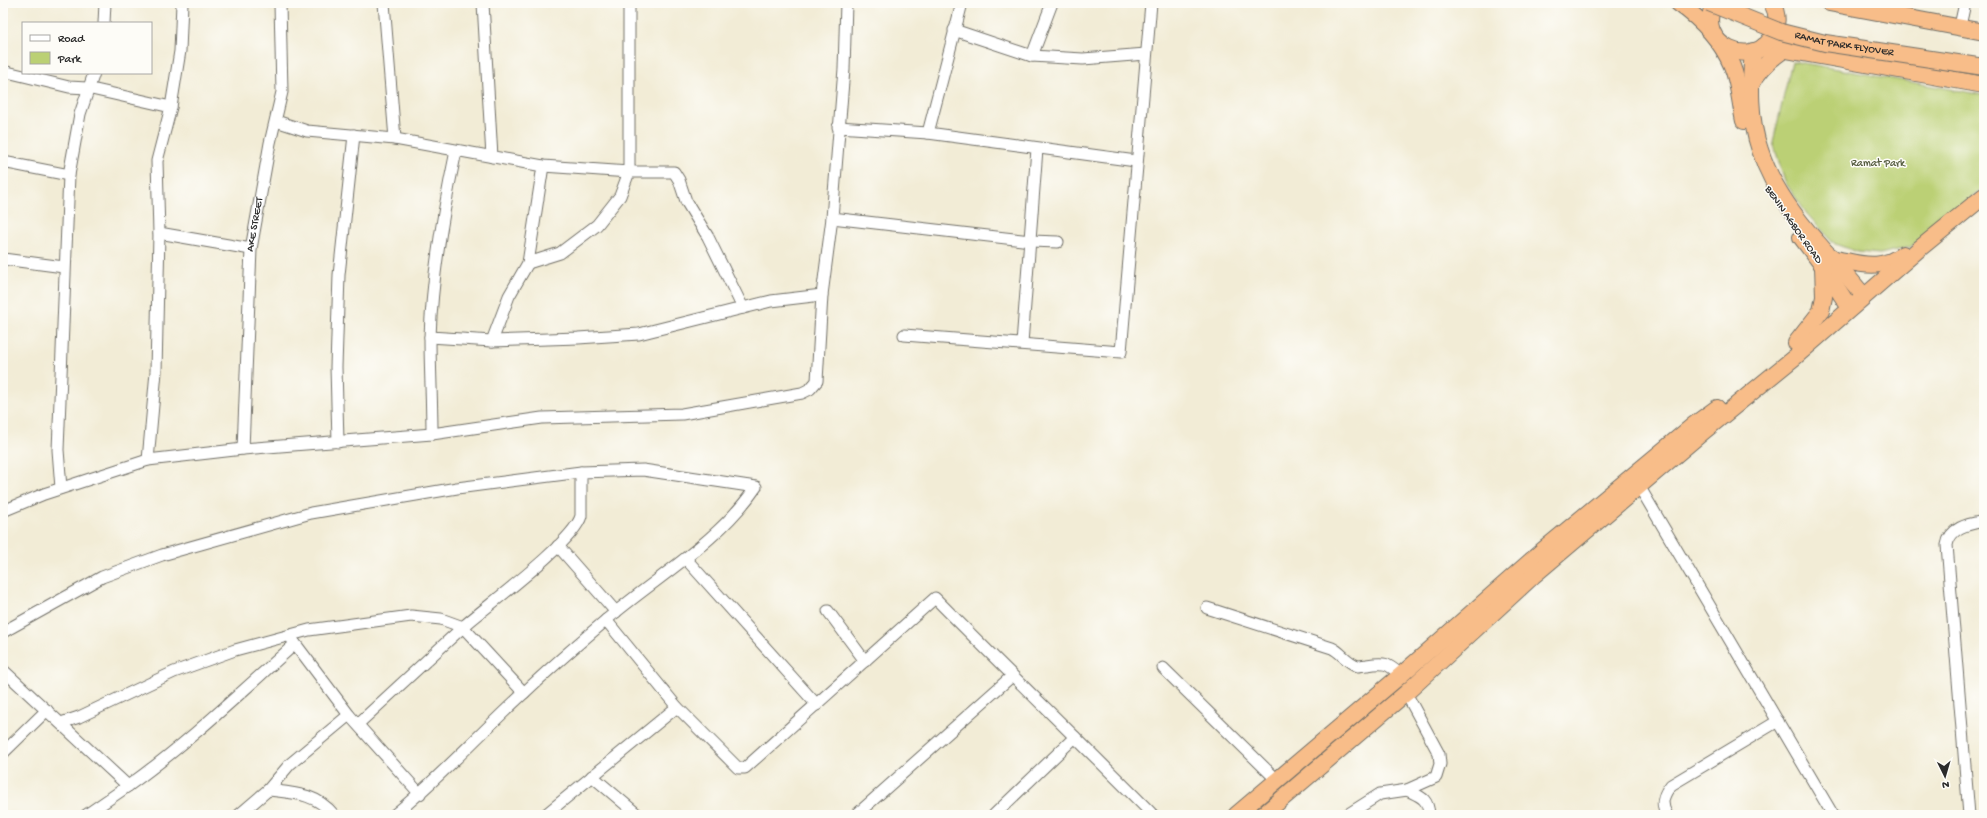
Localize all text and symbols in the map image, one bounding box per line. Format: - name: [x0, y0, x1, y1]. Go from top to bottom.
- legend: [22, 22, 152, 74]
- street label: RAMAT PARK FLYOVER: [1793, 30, 1896, 59]
- text: Road: [58, 33, 85, 47]
- text: Park: [57, 53, 83, 67]
- park label: Ramat Park: [1851, 158, 1906, 170]
- street label: BENIN AGBOR ROAD: [1761, 183, 1825, 267]
- street label: AKE STREET: [245, 196, 266, 253]
- north arrow: [1925, 756, 1965, 796]
- text: N: [1942, 778, 1950, 790]

